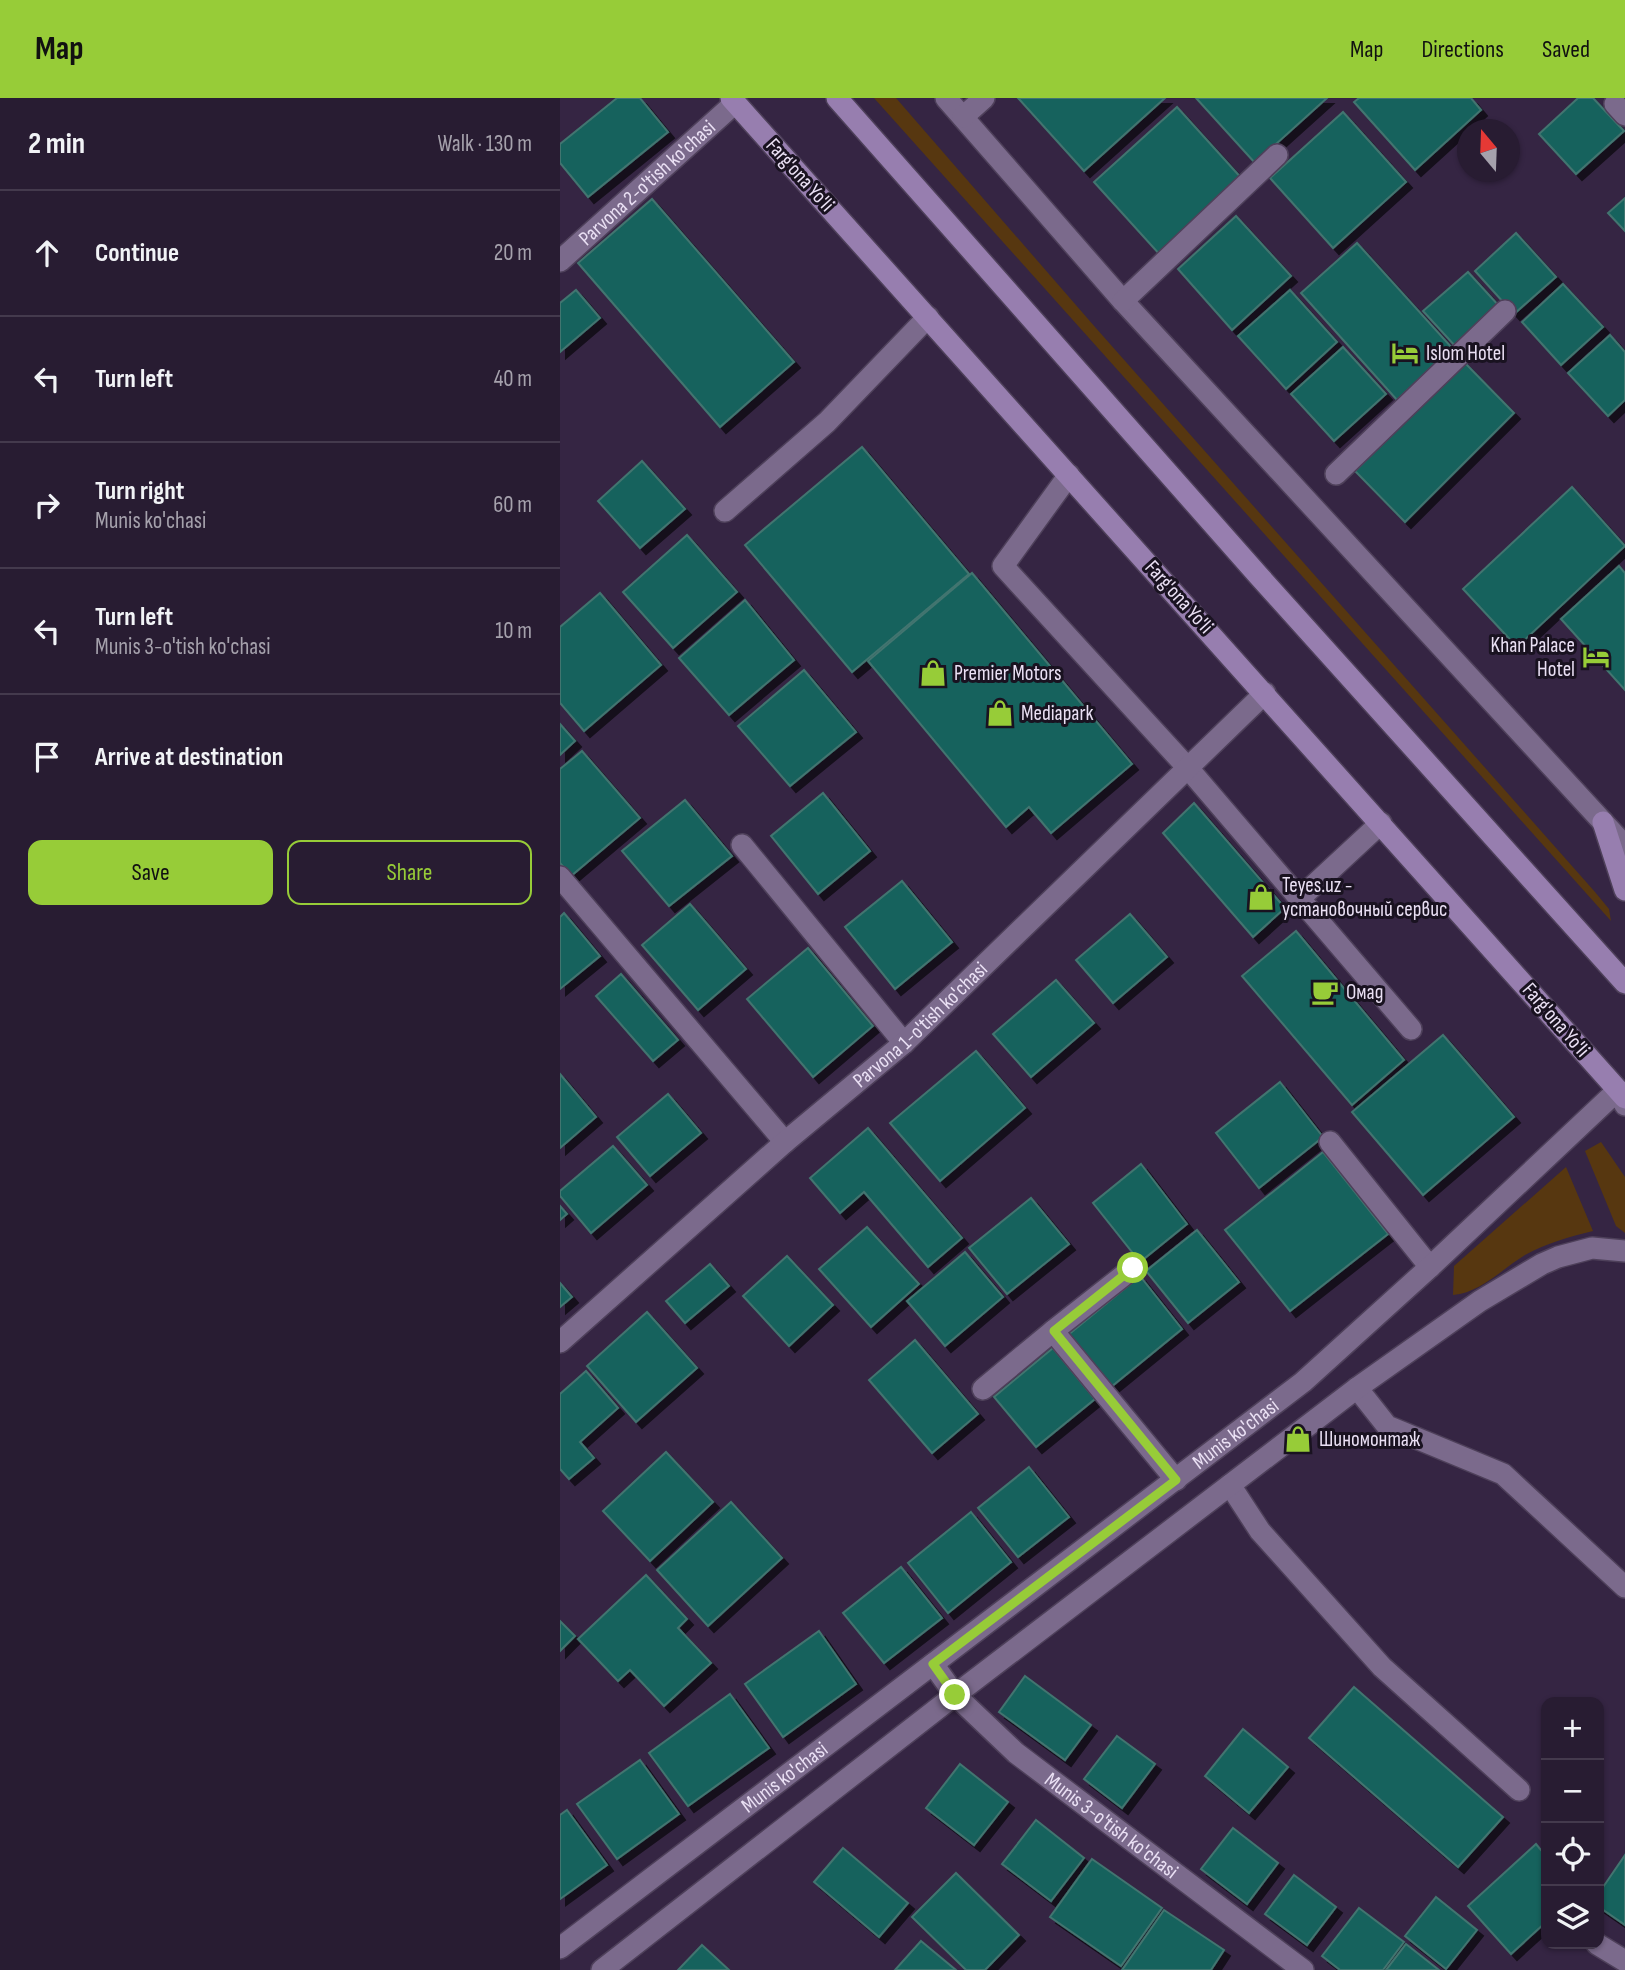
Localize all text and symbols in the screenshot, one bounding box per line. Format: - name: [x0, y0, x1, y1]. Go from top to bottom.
- text: Map: [35, 29, 84, 69]
- text: Map: [1350, 35, 1383, 64]
- text: Directions: [1421, 35, 1504, 64]
- text: Saved: [1542, 35, 1590, 64]
- street label: Parvona 2-o'tish ko'chasi: [573, 115, 720, 251]
- north arrow: [1457, 119, 1520, 182]
- text: 2 min: [28, 126, 85, 162]
- text: Walk · 130 m: [437, 130, 532, 158]
- street label: Farg'ona Yo'li: [761, 133, 839, 217]
- icon: ahead: [28, 234, 66, 272]
- text: Continue: [95, 238, 179, 269]
- text: 20 m: [494, 239, 532, 267]
- hotel icon: Islom Hotel: [1390, 338, 1420, 368]
- place label: Islom Hotel: [1426, 341, 1505, 366]
- icon: left: [28, 360, 66, 398]
- text: Turn left: [95, 364, 173, 395]
- text: 40 m: [494, 365, 532, 393]
- text: Turn right: [95, 476, 184, 507]
- icon: right: [28, 486, 66, 524]
- text: 60 m: [493, 491, 532, 519]
- text: Munis ko'chasi: [95, 507, 206, 535]
- street label: Farg'ona Yo'li: [1140, 555, 1218, 639]
- text: Turn left: [95, 602, 173, 633]
- icon: left: [28, 612, 66, 650]
- text: 10 m: [495, 617, 532, 645]
- text: Munis 3-o'tish ko'chasi: [95, 633, 271, 661]
- place label: Khan Palace Hotel: [1491, 633, 1575, 682]
- hotel icon: Khan Palace Hotel: [1581, 642, 1611, 672]
- shop icon: Premier Motors: [918, 658, 948, 688]
- place label: Premier Motors: [954, 661, 1062, 686]
- shop icon: Mediapark: [985, 698, 1015, 728]
- place label: Mediapark: [1021, 701, 1093, 726]
- icon: arrive: [28, 738, 66, 776]
- text: Arrive at destination: [95, 742, 283, 773]
- button: Save: [28, 840, 273, 905]
- button: Share: [287, 840, 532, 905]
- place label: Teyes.uz - установочный сервис: [1282, 873, 1447, 922]
- shop icon: Teyes.uz - установочный сервис: [1246, 882, 1276, 912]
- street label: Parvona 1-o'tish ko'chasi: [848, 957, 993, 1093]
- cafe icon: Омад: [1310, 977, 1340, 1007]
- street label: Farg'ona Yo'li: [1517, 978, 1595, 1062]
- place label: Омад: [1346, 980, 1383, 1005]
- route start: [1117, 1252, 1148, 1283]
- street label: Munis ko'chasi: [1187, 1393, 1283, 1474]
- shop icon: Шиномонтаж: [1283, 1424, 1313, 1454]
- place label: Шиномонтаж: [1319, 1427, 1421, 1452]
- route end: [939, 1679, 970, 1710]
- map controls: [1541, 1697, 1604, 1949]
- button: +: [1541, 1697, 1604, 1760]
- street label: Munis ko'chasi: [736, 1736, 832, 1818]
- button: −: [1541, 1760, 1604, 1823]
- street label: Munis 3-o'tish ko'chasi: [1040, 1767, 1183, 1884]
- button: locate: [1541, 1823, 1604, 1886]
- button: layers: [1541, 1886, 1604, 1949]

